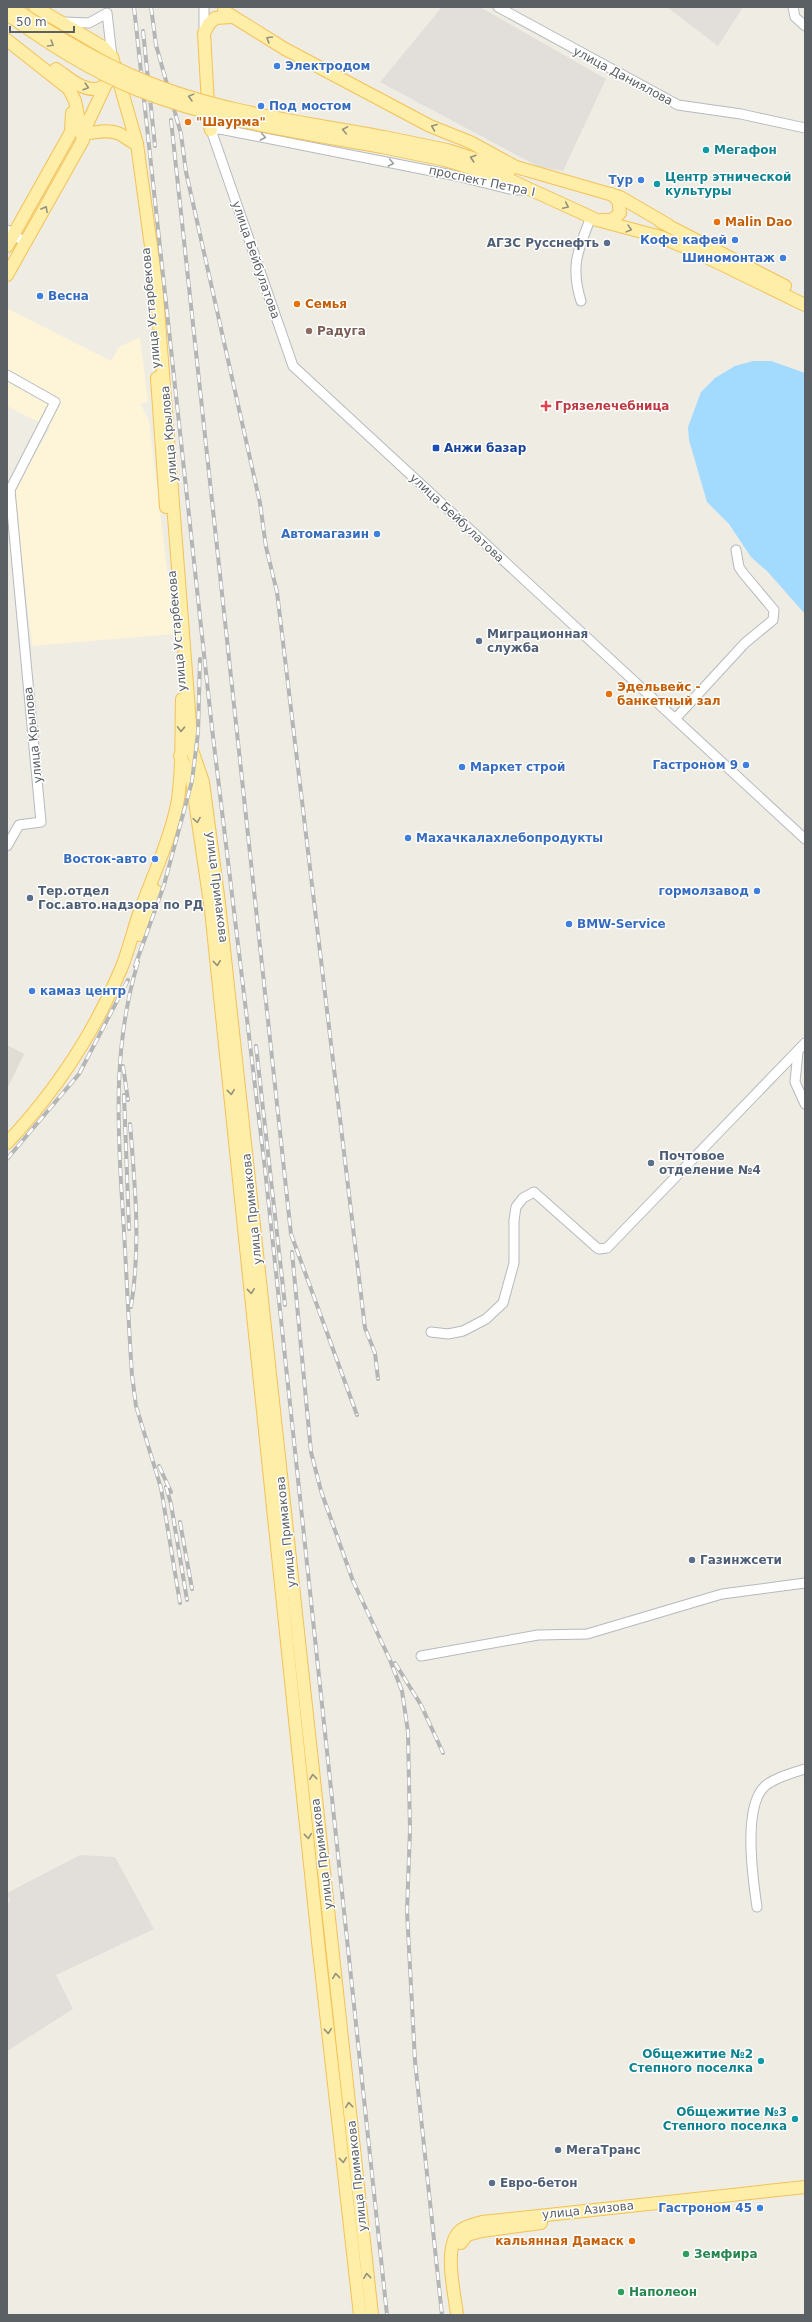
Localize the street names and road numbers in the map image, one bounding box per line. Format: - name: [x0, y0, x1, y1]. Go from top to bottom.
- street label: улица Даниялова: [571, 44, 675, 108]
- street label: проспект Петра I: [428, 163, 536, 199]
- street label: улица Бейбулатова: [229, 199, 283, 321]
- street label: улица Устарбекова: [139, 247, 163, 369]
- street label: улица Крылова: [158, 385, 180, 483]
- street label: улица Бейбулатова: [407, 471, 507, 565]
- street label: улица Устарбекова: [165, 570, 189, 692]
- street label: улица Крылова: [21, 686, 45, 784]
- street label: улица Примакова: [203, 831, 231, 943]
- street label: улица Примакова: [239, 1153, 265, 1265]
- street label: улица Примакова: [273, 1476, 299, 1588]
- street label: улица Примакова: [308, 1798, 336, 1910]
- street label: улица Примакова: [344, 2120, 370, 2232]
- street label: улица Азизова: [541, 2198, 635, 2222]

